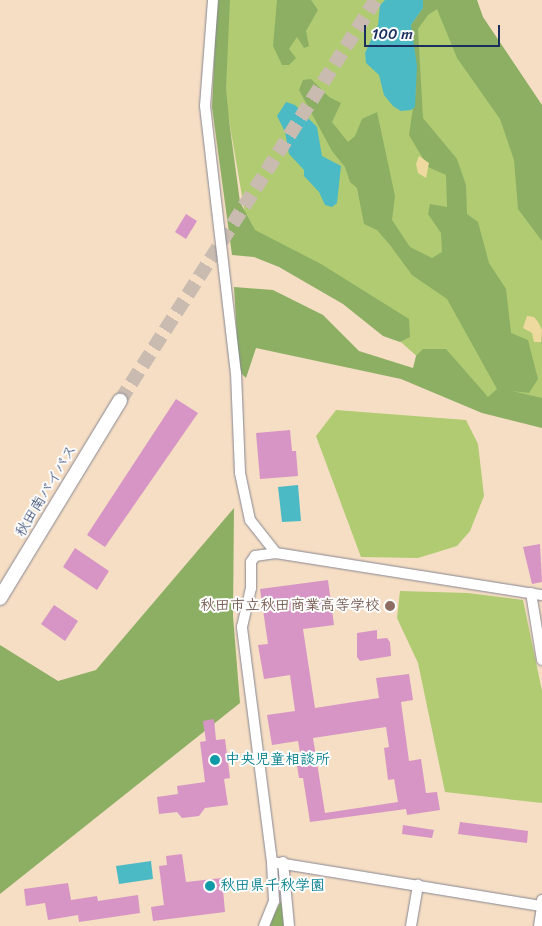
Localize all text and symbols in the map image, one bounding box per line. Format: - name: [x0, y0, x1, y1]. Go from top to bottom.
- scale bar: [367, 15, 503, 47]
- text: 100 m: [372, 21, 413, 47]
- street label: 秋田南バイパス: [11, 441, 81, 541]
- place label: 秋田市立秋田商業高等学校: [200, 597, 380, 615]
- marker: 秋田市立秋田商業高等学校: [384, 600, 396, 612]
- place label: 中央児童相談所: [225, 751, 330, 769]
- marker: 中央児童相談所: [209, 754, 221, 766]
- place label: 秋田県千秋学園: [220, 877, 325, 895]
- marker: 秋田県千秋学園: [204, 880, 216, 892]

